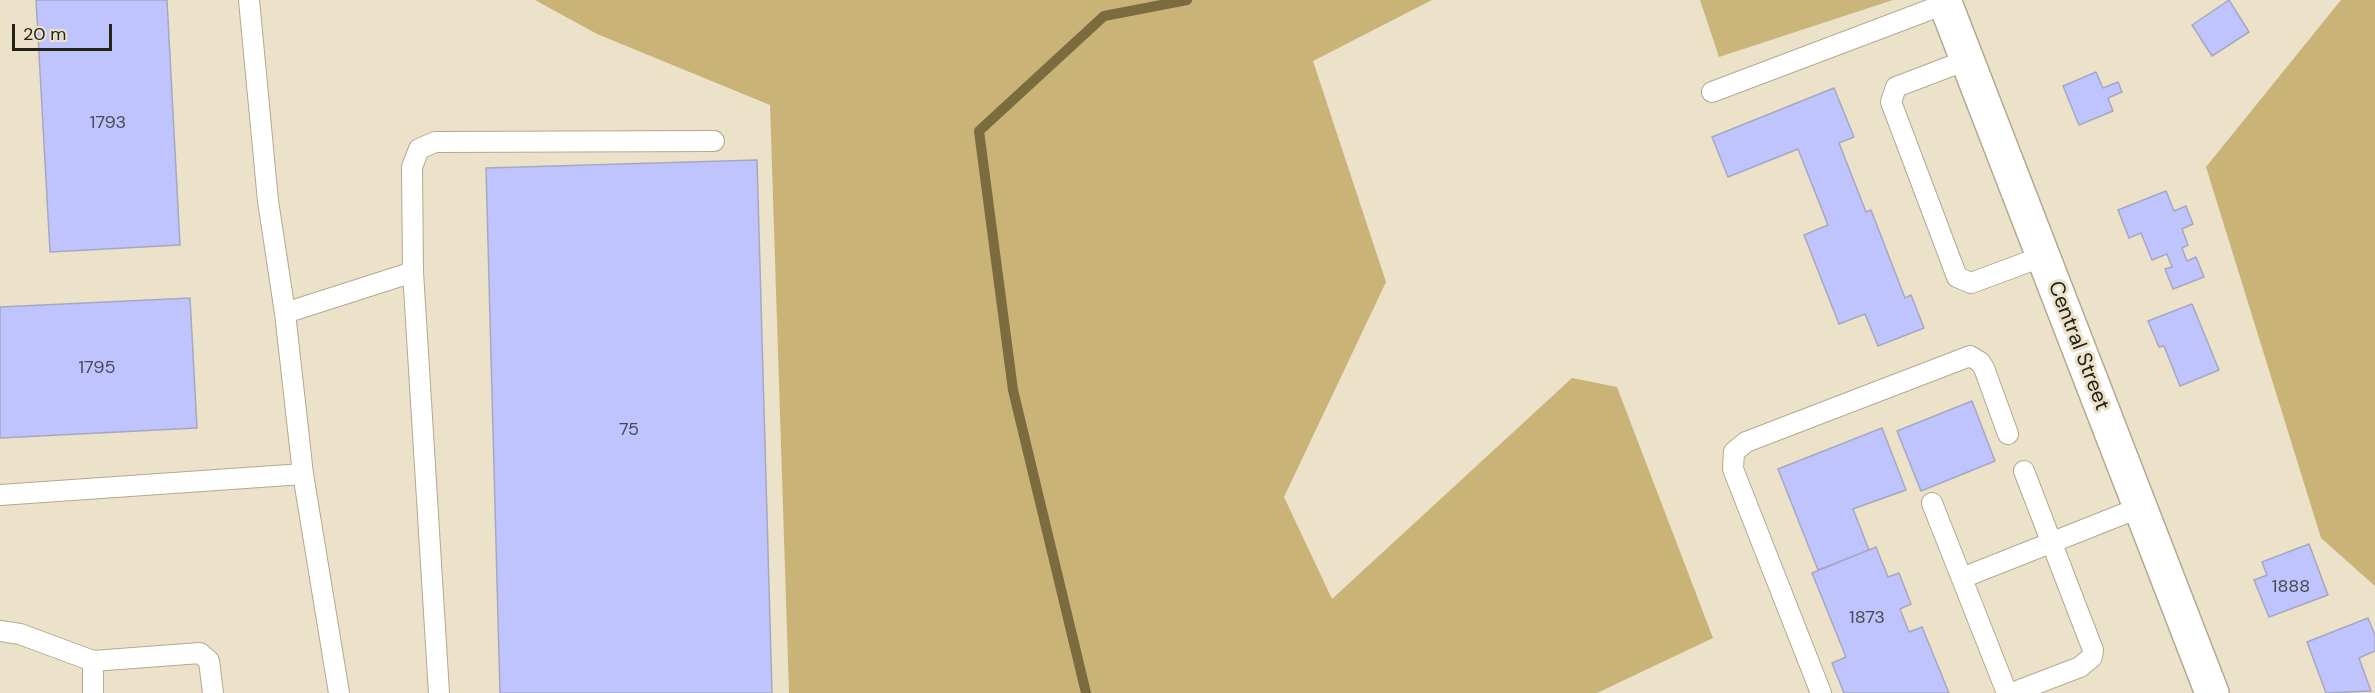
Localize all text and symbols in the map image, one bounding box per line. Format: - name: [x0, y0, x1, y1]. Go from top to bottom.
- scale bar: [15, 12, 116, 50]
- text: 20 m: [23, 22, 66, 46]
- house number: 1793: [90, 112, 126, 134]
- street label: Central Street: [2042, 278, 2114, 414]
- house number: 1795: [78, 357, 116, 379]
- house number: 75: [619, 419, 639, 441]
- house number: 1888: [2272, 576, 2310, 598]
- house number: 1873: [1849, 607, 1885, 629]

